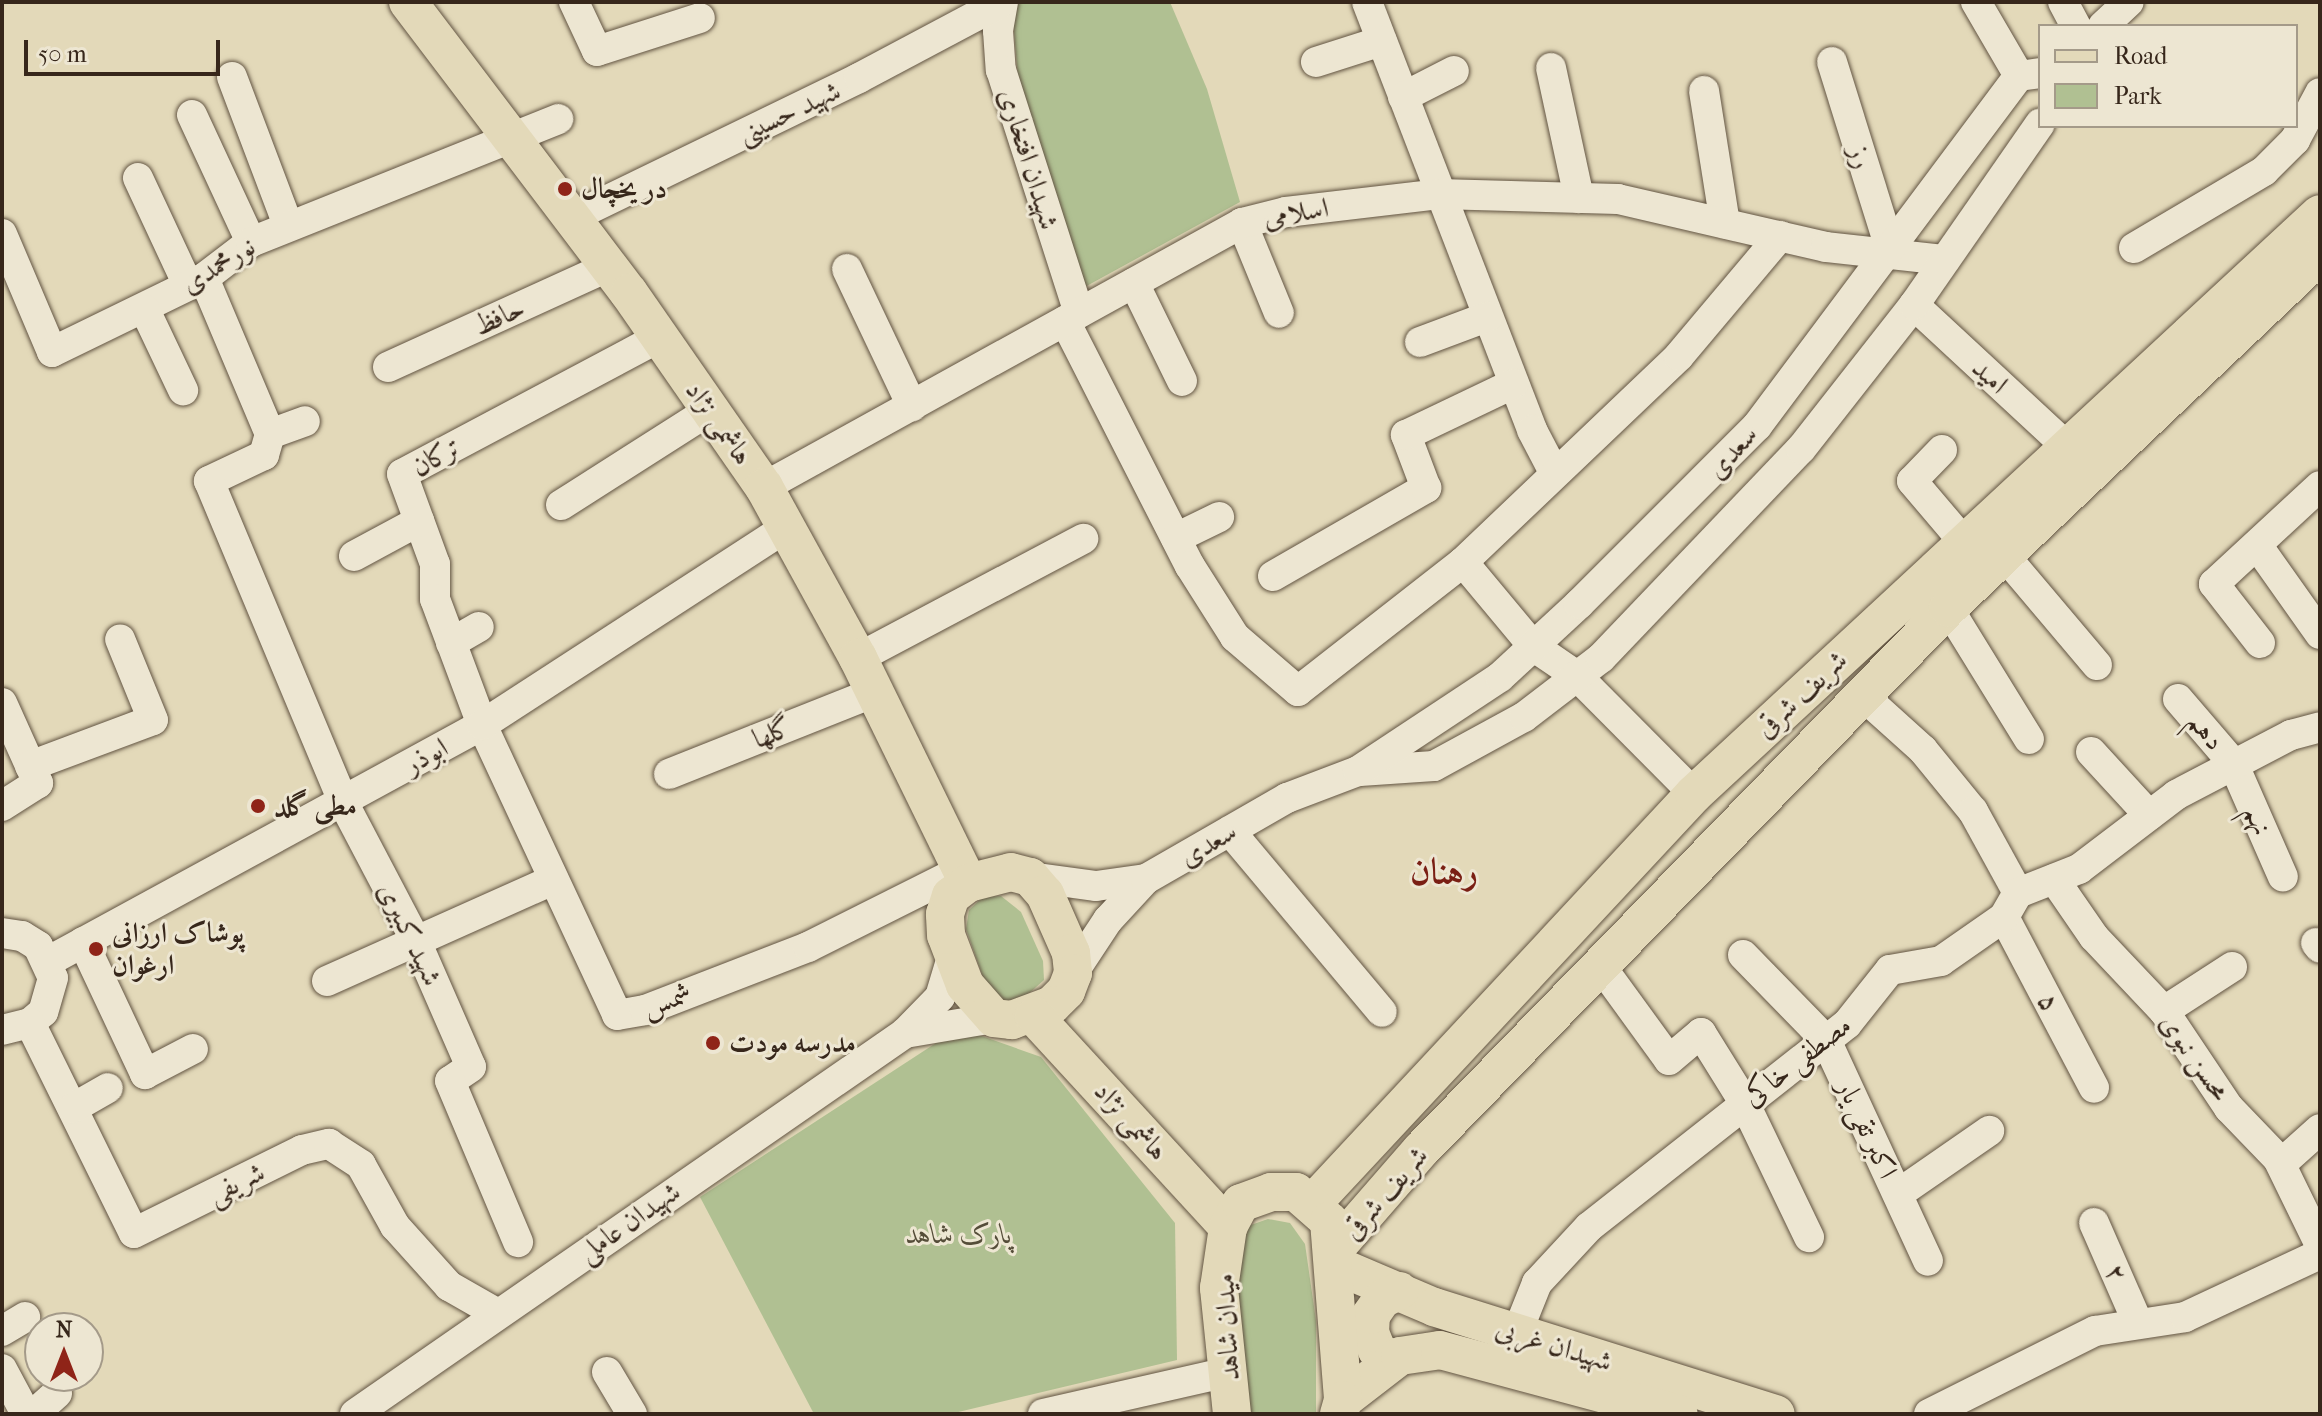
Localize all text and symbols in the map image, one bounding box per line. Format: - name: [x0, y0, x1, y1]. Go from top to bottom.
- scale bar: [28, 24, 224, 74]
- legend: [2038, 24, 2298, 128]
- text: 50 m: [38, 40, 87, 68]
- text: Road: [2114, 42, 2167, 70]
- street label: شهید حسینی: [732, 74, 846, 150]
- text: Park: [2114, 82, 2162, 110]
- street label: شهیدان افتخاری: [992, 84, 1066, 234]
- street label: رز: [1842, 141, 1880, 173]
- place label: در یخچال: [581, 172, 667, 206]
- marker: در یخچال: [556, 180, 574, 198]
- street label: اسلامی: [1261, 191, 1331, 235]
- street label: نورمحمدی: [175, 229, 261, 301]
- street label: حافظ: [468, 291, 530, 343]
- street label: امید: [1965, 351, 2015, 401]
- street label: هاشمی نژاد: [678, 374, 760, 472]
- street label: سعدی: [1699, 418, 1765, 486]
- street label: ترکان: [406, 430, 466, 484]
- street label: شریف شرقی: [1748, 643, 1854, 745]
- street label: دهم: [2180, 705, 2232, 757]
- street label: گلها: [748, 710, 796, 756]
- street label: ابوذر: [398, 730, 454, 782]
- place label: مطی گلد: [274, 789, 357, 823]
- marker: مطی گلد: [249, 797, 267, 815]
- street label: نهم: [2237, 800, 2279, 840]
- street label: سعدی: [1173, 814, 1243, 874]
- district label: رهنان: [1410, 850, 1478, 894]
- street label: شهید کبیری: [371, 877, 449, 991]
- place label: پوشاک ارزانی ارغوان: [112, 916, 244, 982]
- marker: پوشاک ارزانی ارغوان: [87, 940, 105, 958]
- street label: شمس: [638, 976, 696, 1024]
- street label: ۵: [2030, 987, 2068, 1017]
- street label: محسن نبوی: [2153, 1007, 2237, 1107]
- street label: مصطفی خاکی: [1736, 1008, 1858, 1114]
- place label: مدرسه مودت: [729, 1026, 856, 1060]
- marker: مدرسه مودت: [704, 1034, 722, 1052]
- street label: هاشمی نژاد: [1087, 1074, 1175, 1168]
- street label: اکبر تقی یار: [1830, 1074, 1904, 1184]
- street label: شریف شرقی: [1335, 1139, 1435, 1247]
- street label: شریفی: [202, 1155, 270, 1211]
- street label: شهیدان عاملی: [571, 1175, 687, 1269]
- park label: پارک شاهد: [906, 1217, 1012, 1251]
- street label: ۲: [2097, 1259, 2135, 1287]
- street label: میدان شاهد: [1207, 1273, 1247, 1381]
- street label: شهیدان غربی: [1492, 1311, 1616, 1379]
- north arrow: [24, 1312, 104, 1392]
- text: N: [56, 1317, 72, 1343]

